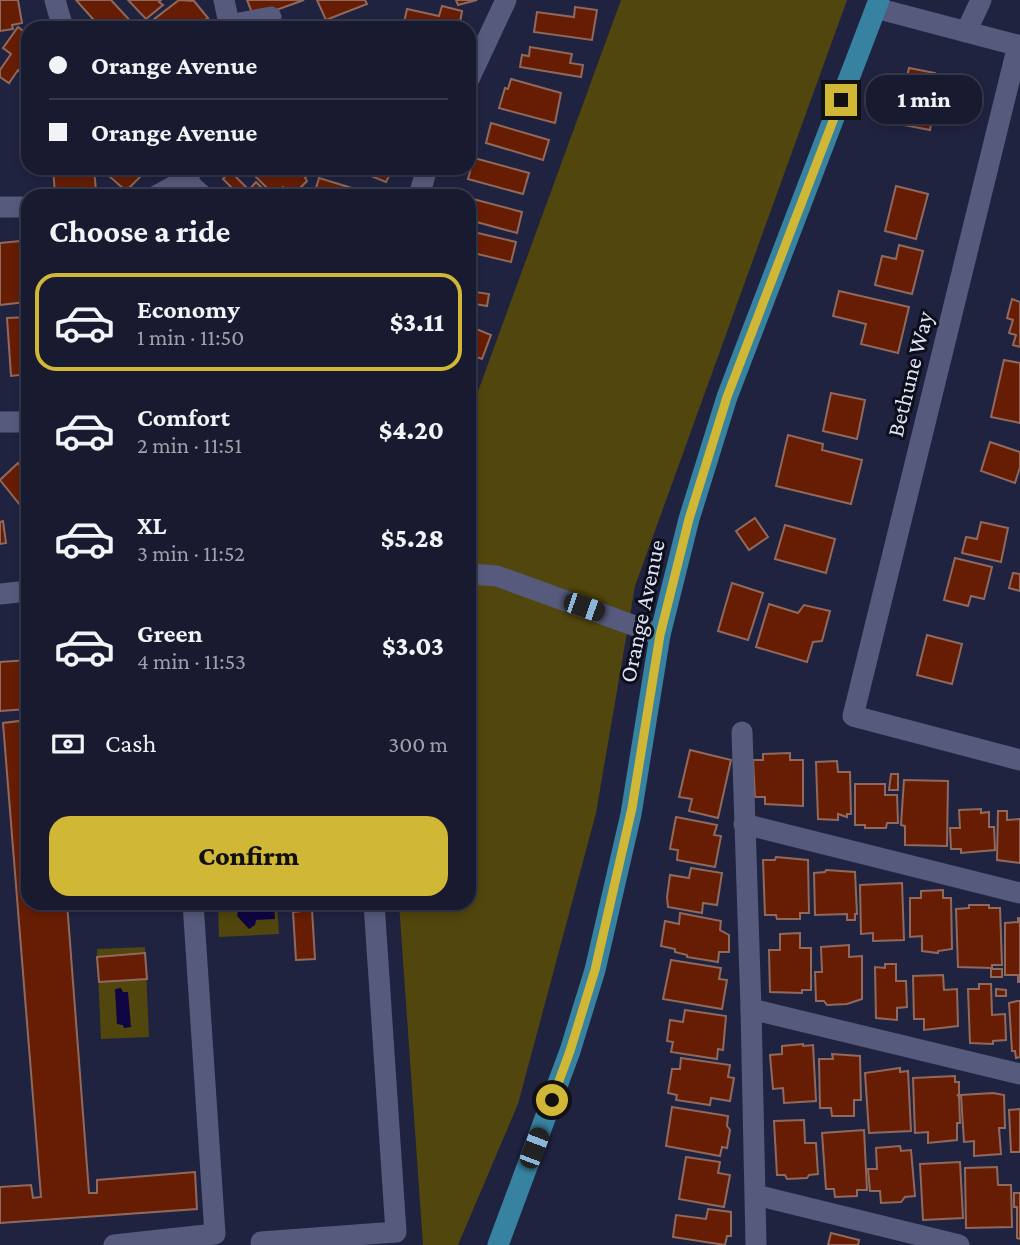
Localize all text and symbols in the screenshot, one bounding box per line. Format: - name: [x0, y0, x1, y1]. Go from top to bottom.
- text: Orange Avenue: [91, 51, 257, 80]
- callout: 1 min: [866, 76, 981, 124]
- route end: [825, 84, 857, 116]
- text: 1 min: [897, 86, 951, 112]
- text: Orange Avenue: [91, 118, 257, 147]
- text: Choose a ride: [49, 213, 230, 249]
- icon: car: [53, 291, 116, 354]
- text: Economy: [137, 295, 240, 324]
- text: $3.11: [390, 308, 444, 337]
- street label: Bethune Way: [881, 308, 938, 439]
- text: 1 min · 11:50: [137, 324, 244, 350]
- icon: car: [53, 399, 116, 462]
- text: Comfort: [137, 403, 230, 432]
- text: $4.20: [379, 416, 444, 445]
- text: 2 min · 11:51: [137, 432, 242, 458]
- icon: car: [53, 507, 116, 570]
- text: XL: [137, 511, 166, 540]
- text: $5.28: [381, 524, 444, 553]
- street label: Orange Avenue: [613, 537, 670, 685]
- text: 3 min · 11:52: [137, 540, 245, 566]
- car: [561, 590, 608, 624]
- icon: car: [53, 615, 116, 678]
- text: Green: [137, 619, 203, 648]
- text: $3.03: [382, 632, 444, 661]
- text: 4 min · 11:53: [137, 648, 246, 674]
- icon: cash: [49, 725, 87, 763]
- text: Cash: [105, 729, 156, 758]
- text: 300 m: [388, 731, 448, 757]
- button: Confirm: [49, 816, 448, 896]
- route start: [536, 1084, 568, 1116]
- car: [517, 1125, 552, 1171]

